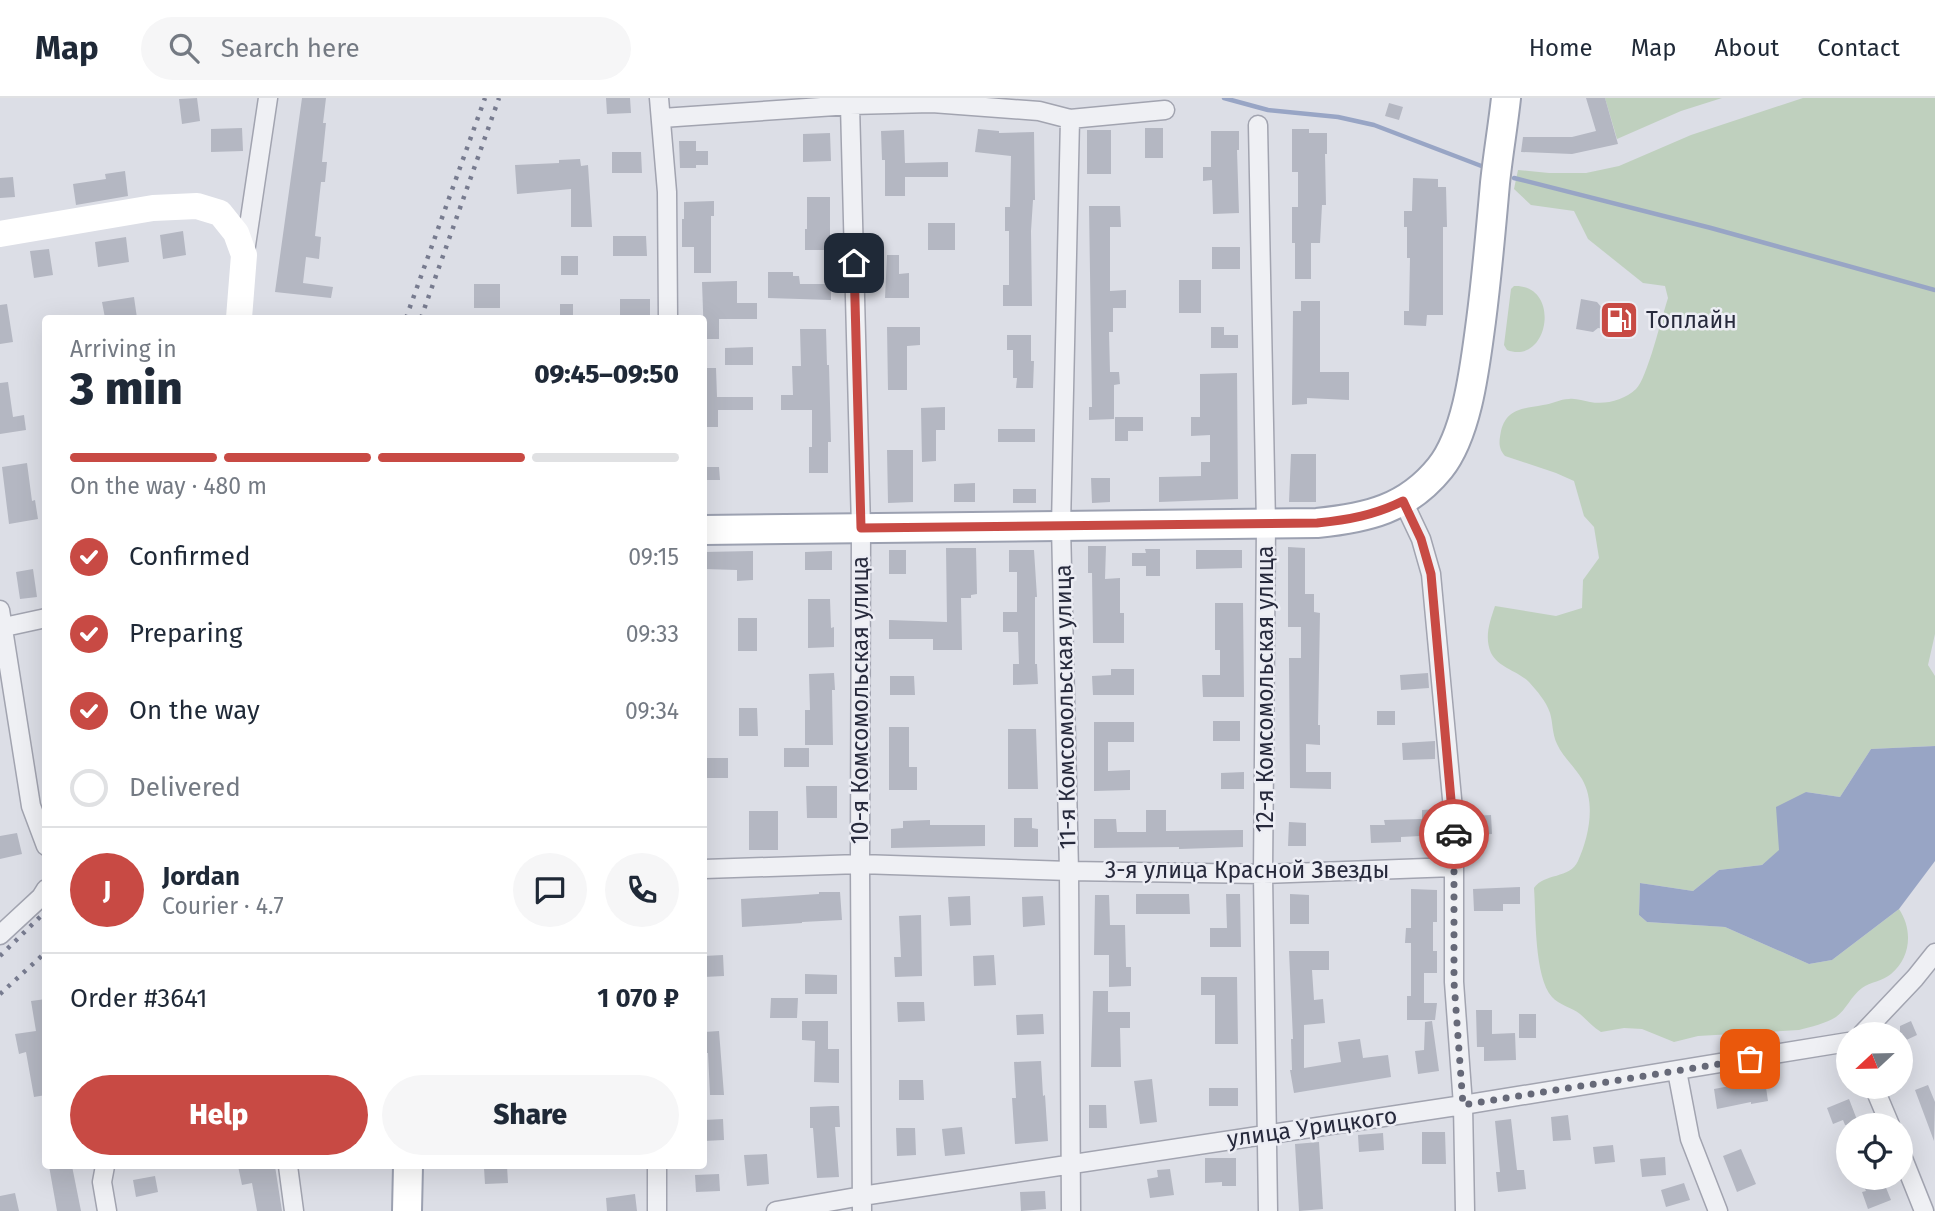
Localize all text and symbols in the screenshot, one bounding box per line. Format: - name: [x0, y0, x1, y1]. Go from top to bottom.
- search box: [141, 17, 631, 80]
- text: Map: [35, 28, 99, 68]
- icon: search: [165, 29, 203, 67]
- text: Search here: [221, 33, 360, 64]
- text: Home: [1529, 34, 1593, 62]
- text: Map: [1631, 34, 1677, 62]
- text: About: [1715, 34, 1779, 62]
- text: Contact: [1817, 34, 1900, 62]
- pin: [824, 233, 884, 293]
- icon: home: [835, 244, 873, 282]
- fuel station icon: Топлайн: [1598, 299, 1640, 341]
- place label: Топлайн: [1646, 306, 1737, 334]
- text: Arriving in: [70, 335, 177, 363]
- text: 09:45–09:50: [534, 359, 679, 390]
- text: 3 min: [70, 361, 183, 416]
- text: On the way · 480 m: [70, 472, 267, 500]
- icon: check: [70, 538, 108, 576]
- text: Confirmed: [129, 541, 250, 572]
- text: 09:15: [628, 543, 679, 571]
- street label: 12-я Комсомольская улица: [1251, 546, 1279, 832]
- street label: 10-я Комсомольская улица: [846, 556, 874, 844]
- street label: 11-я Комсомольская улица: [1049, 564, 1081, 850]
- icon: check: [70, 615, 108, 653]
- text: Preparing: [129, 618, 242, 649]
- text: 09:33: [626, 620, 679, 648]
- icon: check: [70, 692, 108, 730]
- text: On the way: [129, 695, 260, 726]
- text: 09:34: [625, 697, 679, 725]
- text: Delivered: [129, 772, 241, 803]
- courier: [1419, 799, 1489, 869]
- icon: car: [1435, 815, 1473, 853]
- button: chat: [513, 853, 587, 927]
- button: phone: [605, 853, 679, 927]
- street label: 3-я улица Красной Звезды: [1105, 856, 1389, 884]
- text: Jordan: [162, 861, 240, 892]
- text: J: [103, 875, 111, 906]
- text: Courier · 4.7: [162, 892, 284, 920]
- text: Order #3641: [70, 983, 208, 1014]
- text: 1 070 ₽: [597, 983, 679, 1014]
- north arrow: [1836, 1022, 1913, 1099]
- map controls: [1836, 1022, 1913, 1190]
- pin: [1720, 1029, 1780, 1089]
- icon: bag: [1731, 1040, 1769, 1078]
- button: Help: [70, 1075, 368, 1155]
- button: Share: [382, 1075, 679, 1155]
- street label: улица Урицкого: [1225, 1101, 1399, 1153]
- button: locate: [1836, 1113, 1913, 1190]

